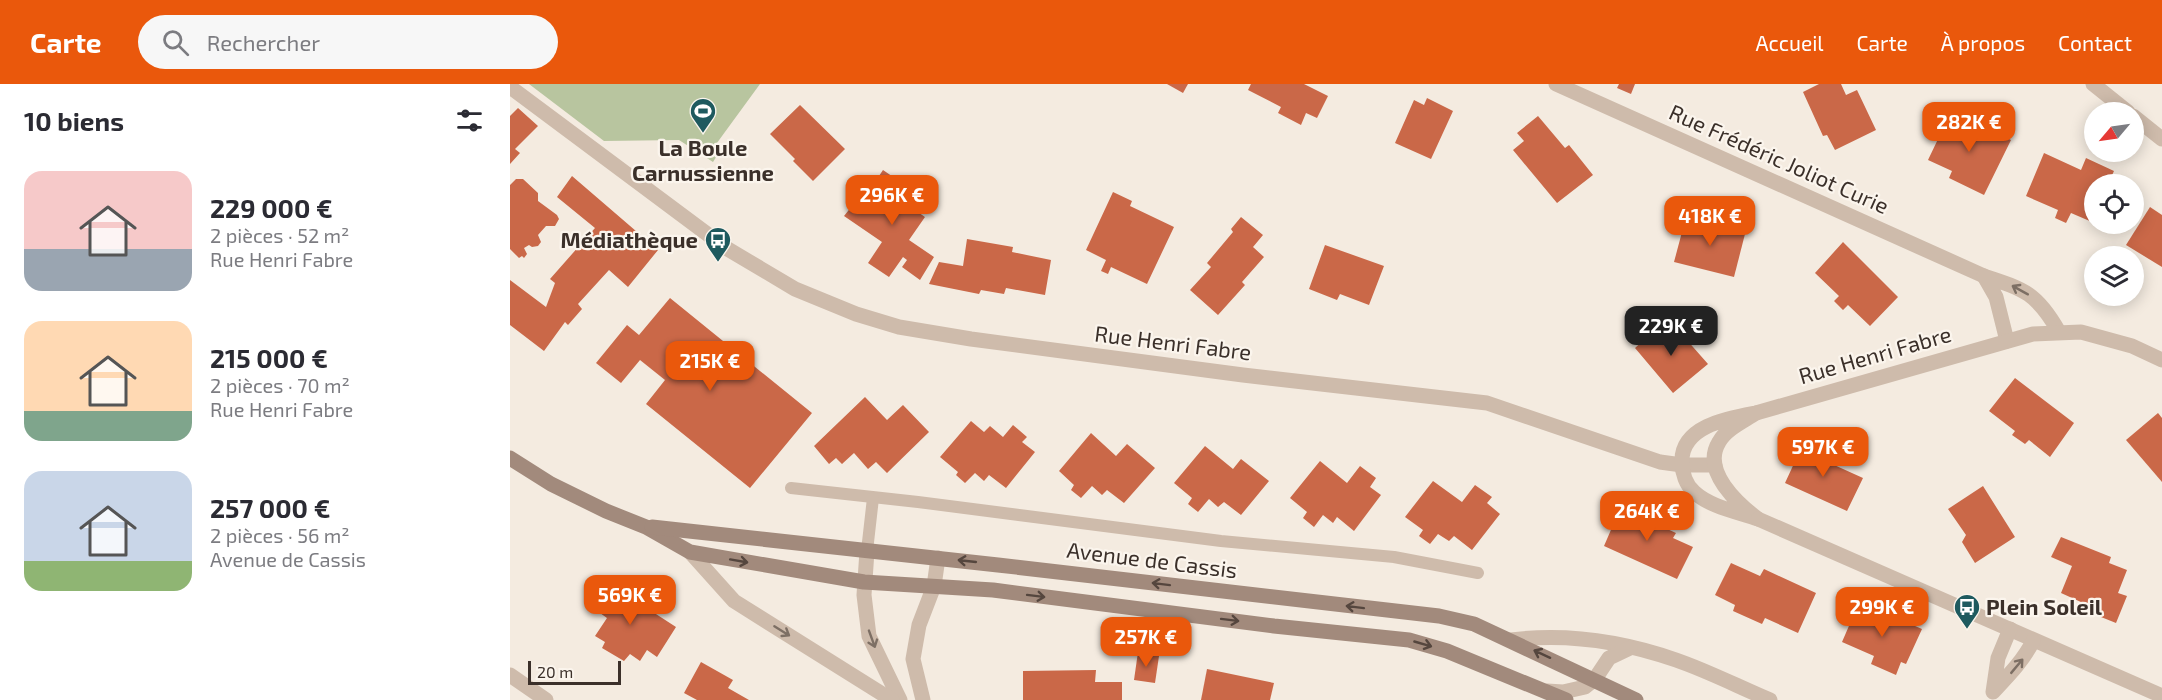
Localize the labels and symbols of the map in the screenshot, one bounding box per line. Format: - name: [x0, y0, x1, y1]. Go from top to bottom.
- sports icon: La Boule Carnussienne: [688, 96, 718, 134]
- street label: Rue Frédéric Joliot Curie: [1666, 98, 1893, 218]
- pin: 282K €: [1920, 102, 2018, 153]
- north arrow: [2084, 102, 2144, 162]
- place label: La Boule Carnussienne: [632, 134, 774, 185]
- pin: 296K €: [843, 175, 941, 226]
- pin: 418K €: [1661, 196, 1759, 247]
- bus stop icon: Médiathèque: [703, 225, 733, 263]
- place label: Médiathèque: [561, 226, 698, 252]
- one-way arrow: [2012, 284, 2029, 296]
- pin: 229K €: [1622, 306, 1720, 357]
- street label: Rue Henri Fabre: [1093, 319, 1253, 365]
- street label: Rue Henri Fabre: [1795, 320, 1954, 388]
- pin: 215K €: [661, 341, 759, 392]
- pin: 597K €: [1774, 427, 1872, 478]
- pin: 264K €: [1598, 491, 1696, 542]
- street label: Avenue de Cassis: [1065, 536, 1239, 582]
- one-way arrow: [728, 555, 748, 566]
- one-way arrow: [958, 556, 978, 567]
- pin: 569K €: [581, 575, 679, 626]
- one-way arrow: [1152, 578, 1171, 589]
- pin: 299K €: [1833, 587, 1931, 638]
- one-way arrow: [1026, 590, 1046, 601]
- bus stop icon: Plein Soleil: [1952, 592, 1982, 630]
- place label: Plein Soleil: [1986, 593, 2103, 619]
- one-way arrow: [1345, 601, 1365, 612]
- one-way arrow: [1219, 615, 1239, 626]
- pin: 257K €: [1097, 617, 1195, 668]
- one-way arrow: [773, 625, 790, 637]
- one-way arrow: [867, 630, 878, 648]
- one-way arrow: [1413, 639, 1432, 650]
- one-way arrow: [1533, 648, 1551, 659]
- scale bar: [528, 658, 621, 686]
- one-way arrow: [2010, 659, 2024, 674]

